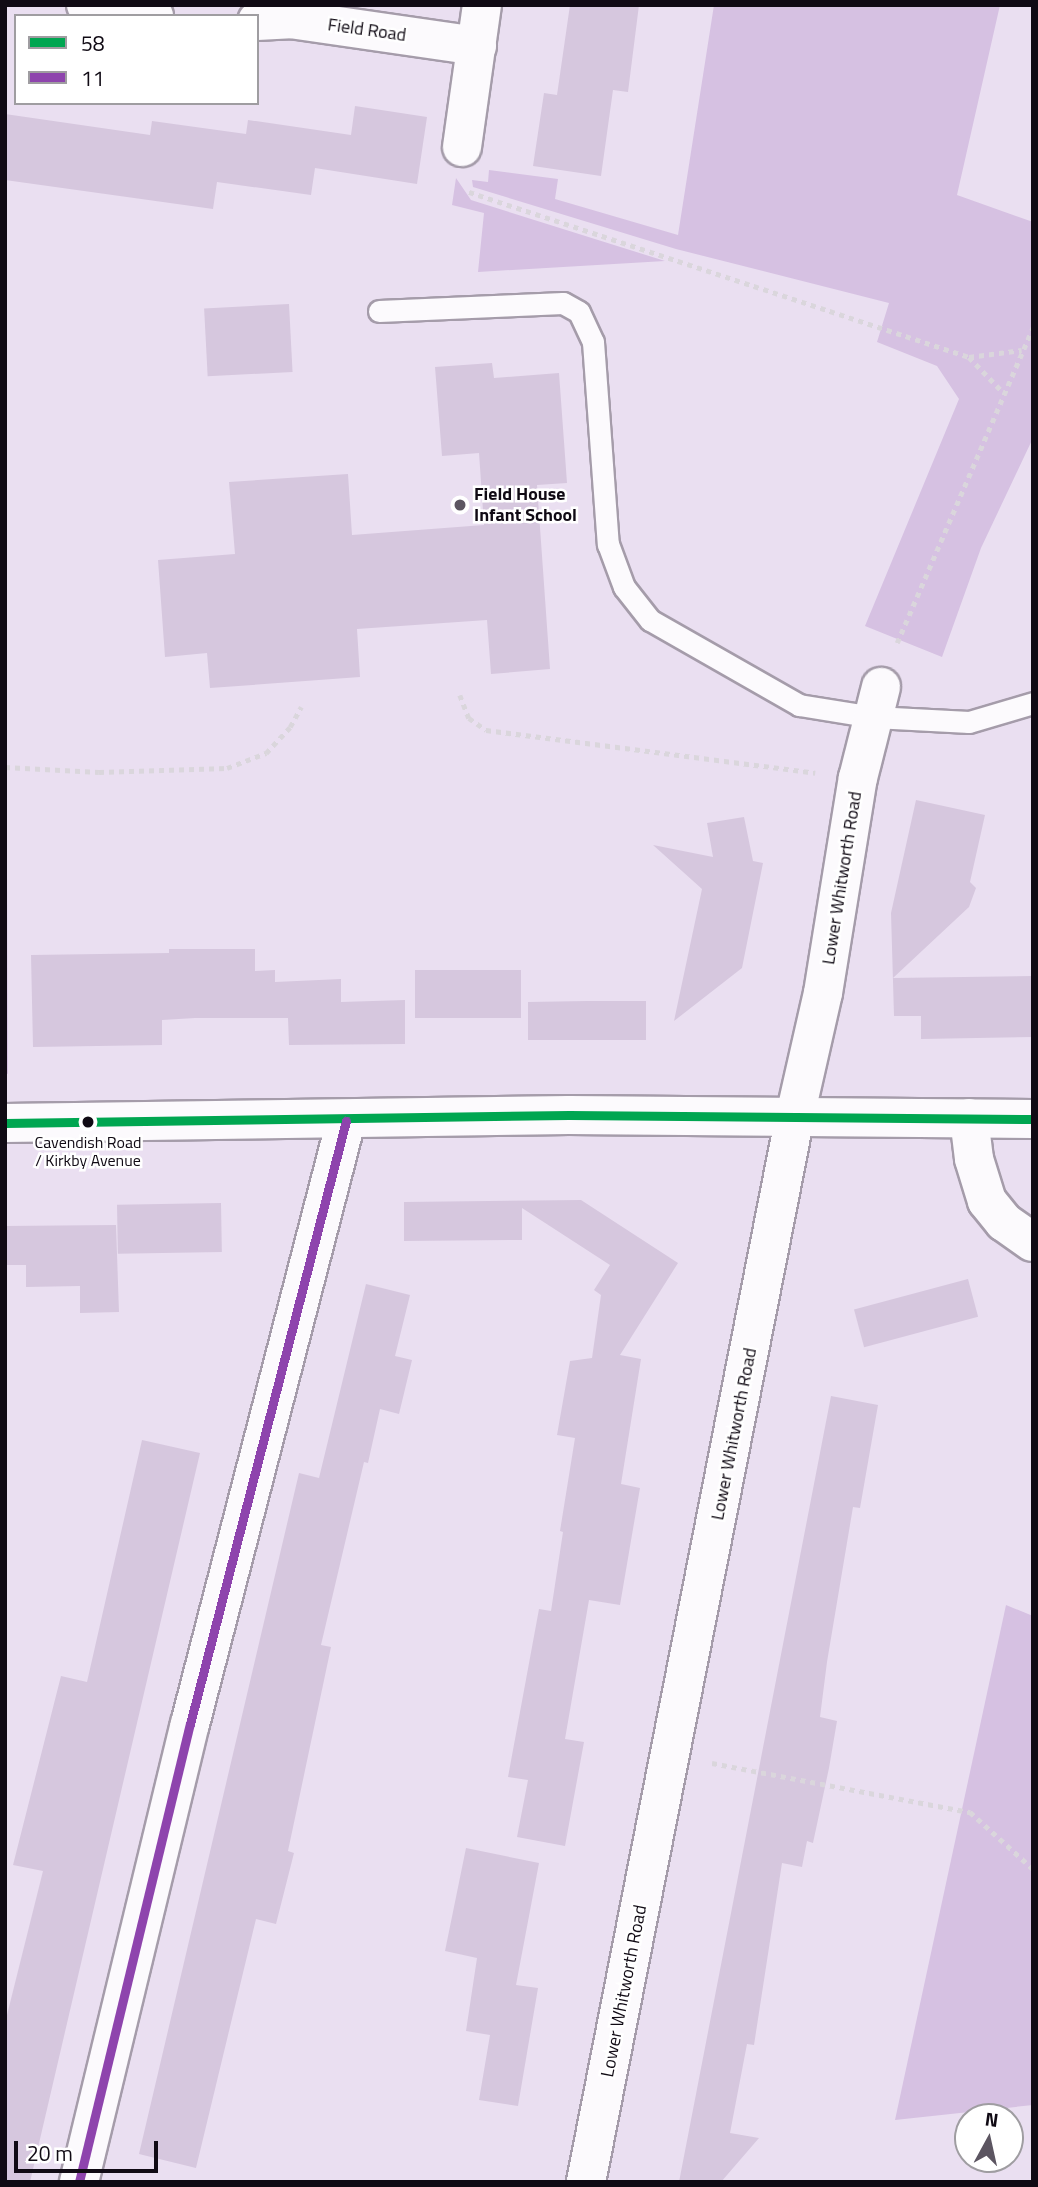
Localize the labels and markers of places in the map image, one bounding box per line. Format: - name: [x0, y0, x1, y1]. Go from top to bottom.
- place label: Field House Infant School: [474, 484, 577, 526]
- marker: Field House Infant School: [452, 497, 468, 513]
- marker: Cavendish Road / Kirkby Avenue: [81, 1115, 95, 1129]
- place label: Cavendish Road / Kirkby Avenue: [34, 1132, 142, 1170]

